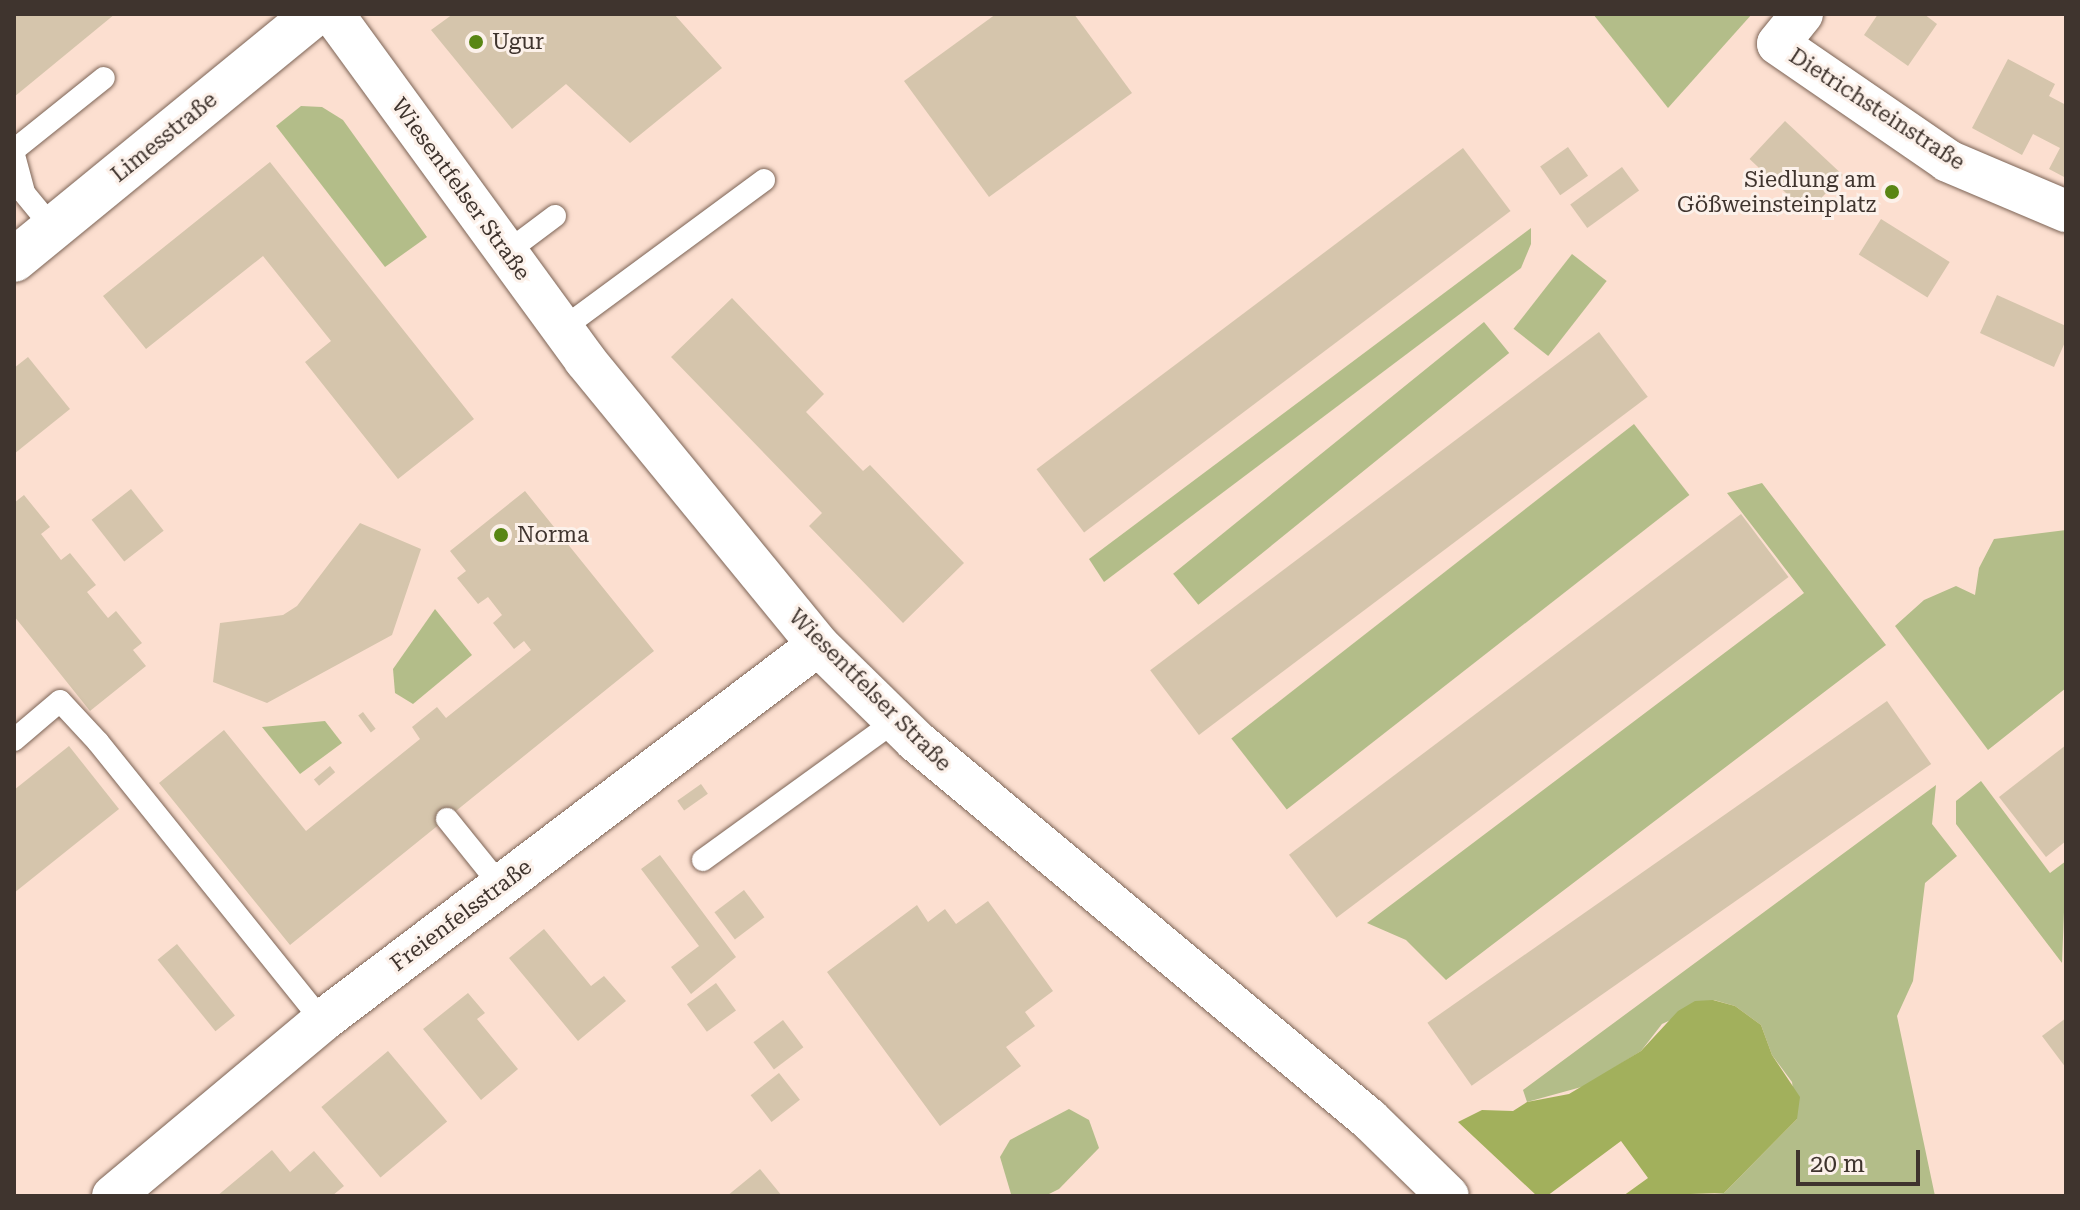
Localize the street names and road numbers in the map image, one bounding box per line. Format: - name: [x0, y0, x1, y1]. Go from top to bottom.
- street label: Dietrichsteinstraße: [1784, 42, 1970, 176]
- street label: Limesstraße: [106, 86, 222, 188]
- street label: Wiesentfelser Straße: [386, 93, 536, 285]
- street label: Wiesentfelser Straße: [783, 603, 957, 777]
- street label: Freienfelsstraße: [385, 853, 537, 977]

